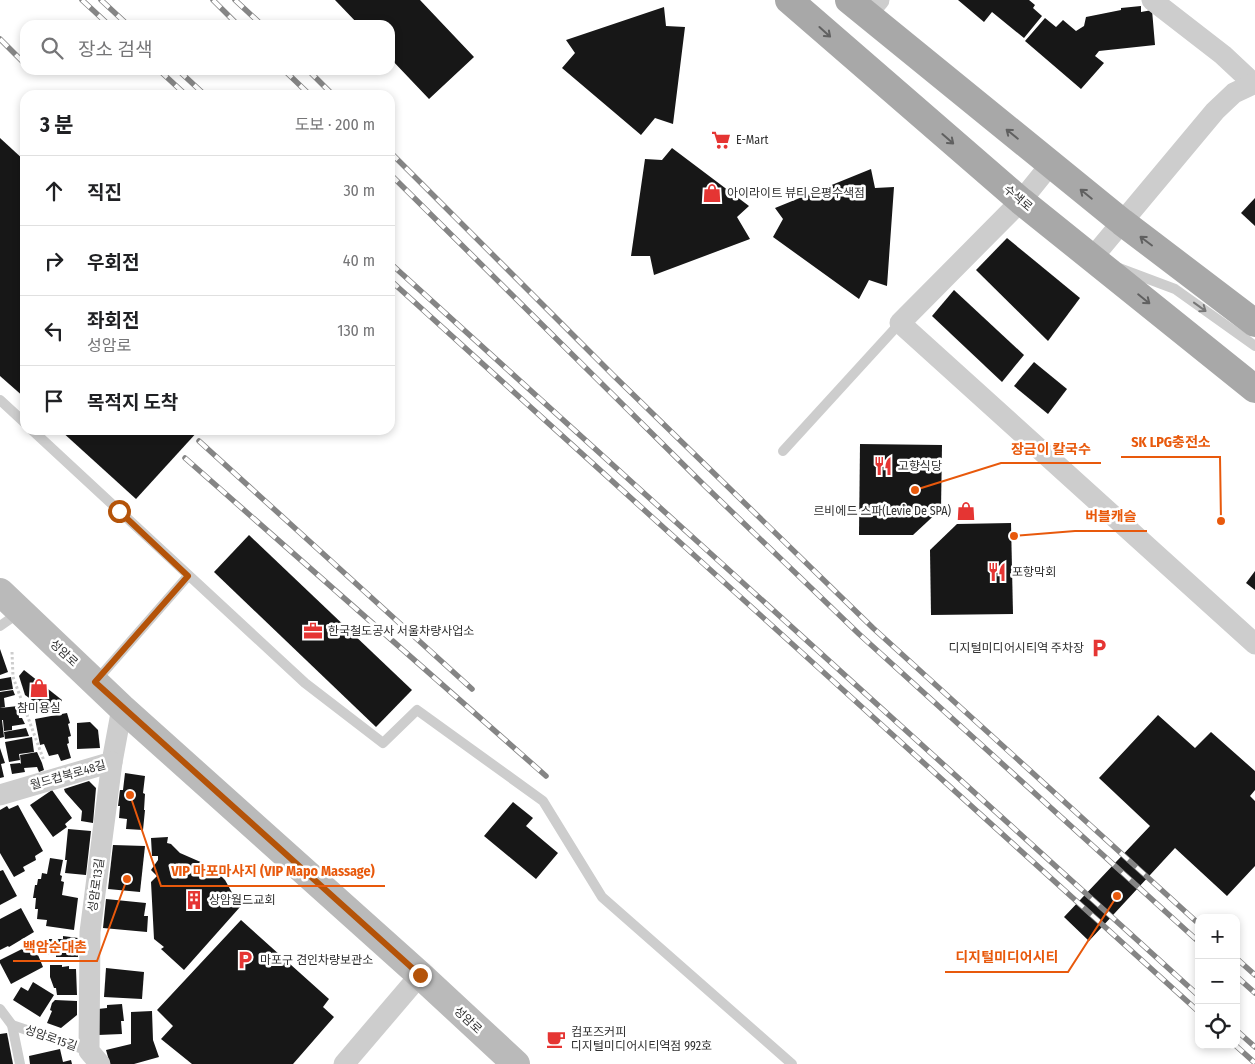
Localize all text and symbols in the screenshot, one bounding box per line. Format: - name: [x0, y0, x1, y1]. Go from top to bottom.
- search box: [20, 20, 395, 75]
- one-way arrow: [819, 27, 832, 38]
- icon: search: [38, 34, 66, 62]
- text: 장소 검색: [78, 38, 152, 61]
- text: 3 분: [40, 112, 74, 138]
- text: 도보 · 200 m: [295, 115, 375, 134]
- one-way arrow: [1006, 128, 1019, 140]
- supermarket icon: E-Mart: [710, 129, 732, 151]
- place label: E-Mart: [736, 133, 768, 147]
- one-way arrow: [941, 133, 954, 144]
- icon: ahead: [40, 177, 68, 205]
- text: 직진: [87, 181, 122, 204]
- text: 30 m: [343, 181, 375, 200]
- shop icon: 아이라이트 뷰티 은평수색점: [701, 182, 723, 204]
- street label: 수색로: [1001, 182, 1035, 214]
- place label: 아이라이트 뷰티 은평수색점: [727, 186, 865, 200]
- one-way arrow: [1080, 188, 1093, 199]
- one-way arrow: [1140, 235, 1153, 246]
- icon: right: [40, 247, 68, 275]
- text: 우회전: [87, 251, 139, 274]
- text: 40 m: [343, 251, 375, 270]
- one-way arrow: [1137, 294, 1150, 305]
- one-way arrow: [1193, 302, 1207, 312]
- text: 좌회전: [87, 309, 139, 332]
- icon: left: [40, 317, 68, 345]
- text: 130 m: [337, 321, 375, 340]
- text: 성암로: [87, 336, 131, 355]
- icon: arrive: [40, 387, 68, 415]
- text: 목적지 도착: [87, 391, 178, 414]
- callout: SK LPG충전소: [1121, 428, 1220, 457]
- callout: 장금이 칼국수: [1001, 434, 1101, 463]
- text: SK LPG충전소: [1131, 434, 1211, 451]
- text: 장금이 칼국수: [1011, 441, 1091, 458]
- restaurant icon: 고향식당: [872, 455, 894, 477]
- place label: 고향식당: [898, 459, 942, 473]
- route start: [108, 500, 131, 523]
- shop icon: 르비에드 스파(Levie De SPA): [955, 500, 977, 522]
- callout: 버블캐슬: [1075, 502, 1147, 531]
- place label: 르비에드 스파(Levie De SPA): [813, 504, 951, 518]
- text: 버블캐슬: [1085, 508, 1137, 525]
- restaurant icon: 포항막회: [986, 561, 1008, 583]
- place label: 포항막회: [1012, 565, 1056, 579]
- office icon: 한국철도공사 서울차량사업소: [302, 620, 324, 642]
- place label: 한국철도공사 서울차량사업소: [328, 624, 474, 638]
- street label: 성암로: [47, 637, 81, 669]
- parking icon: 디지털미디어시티역 주차장: [1088, 637, 1110, 659]
- place label: 디지털미디어시티역 주차장: [949, 641, 1084, 655]
- shop icon: 참미용실: [28, 677, 50, 699]
- place label: 참미용실: [17, 701, 61, 715]
- street label: 월드컵북로48길: [29, 758, 107, 792]
- street label: 성암로13길: [85, 857, 107, 913]
- callout: VIP 마포마사지 (VIP Mapo Massage): [161, 857, 385, 886]
- text: VIP 마포마사지 (VIP Mapo Massage): [170, 863, 375, 880]
- building icon: 상암월드교회: [183, 889, 205, 911]
- place label: 상암월드교회: [209, 893, 275, 907]
- map controls: [1195, 914, 1240, 1049]
- button: +: [1195, 914, 1240, 959]
- callout: 백암순대촌: [13, 932, 97, 961]
- text: 백암순대촌: [23, 939, 87, 956]
- callout: 디지털미디어시티: [945, 943, 1068, 972]
- parking icon: 마포구 견인차량보관소: [234, 949, 256, 971]
- text: 디지털미디어시티: [955, 949, 1059, 966]
- place label: 마포구 견인차량보관소: [260, 953, 373, 967]
- button: −: [1195, 959, 1240, 1004]
- route end: [409, 964, 432, 987]
- street label: 성암로: [451, 1004, 485, 1036]
- button: locate: [1195, 1004, 1240, 1049]
- street label: 성암로15길: [23, 1023, 79, 1053]
- place label: 컴포즈커피 디지털미디어시티역점 992호: [571, 1025, 712, 1053]
- cafe icon: 컴포즈커피 디지털미디어시티역점 992호: [545, 1028, 567, 1050]

